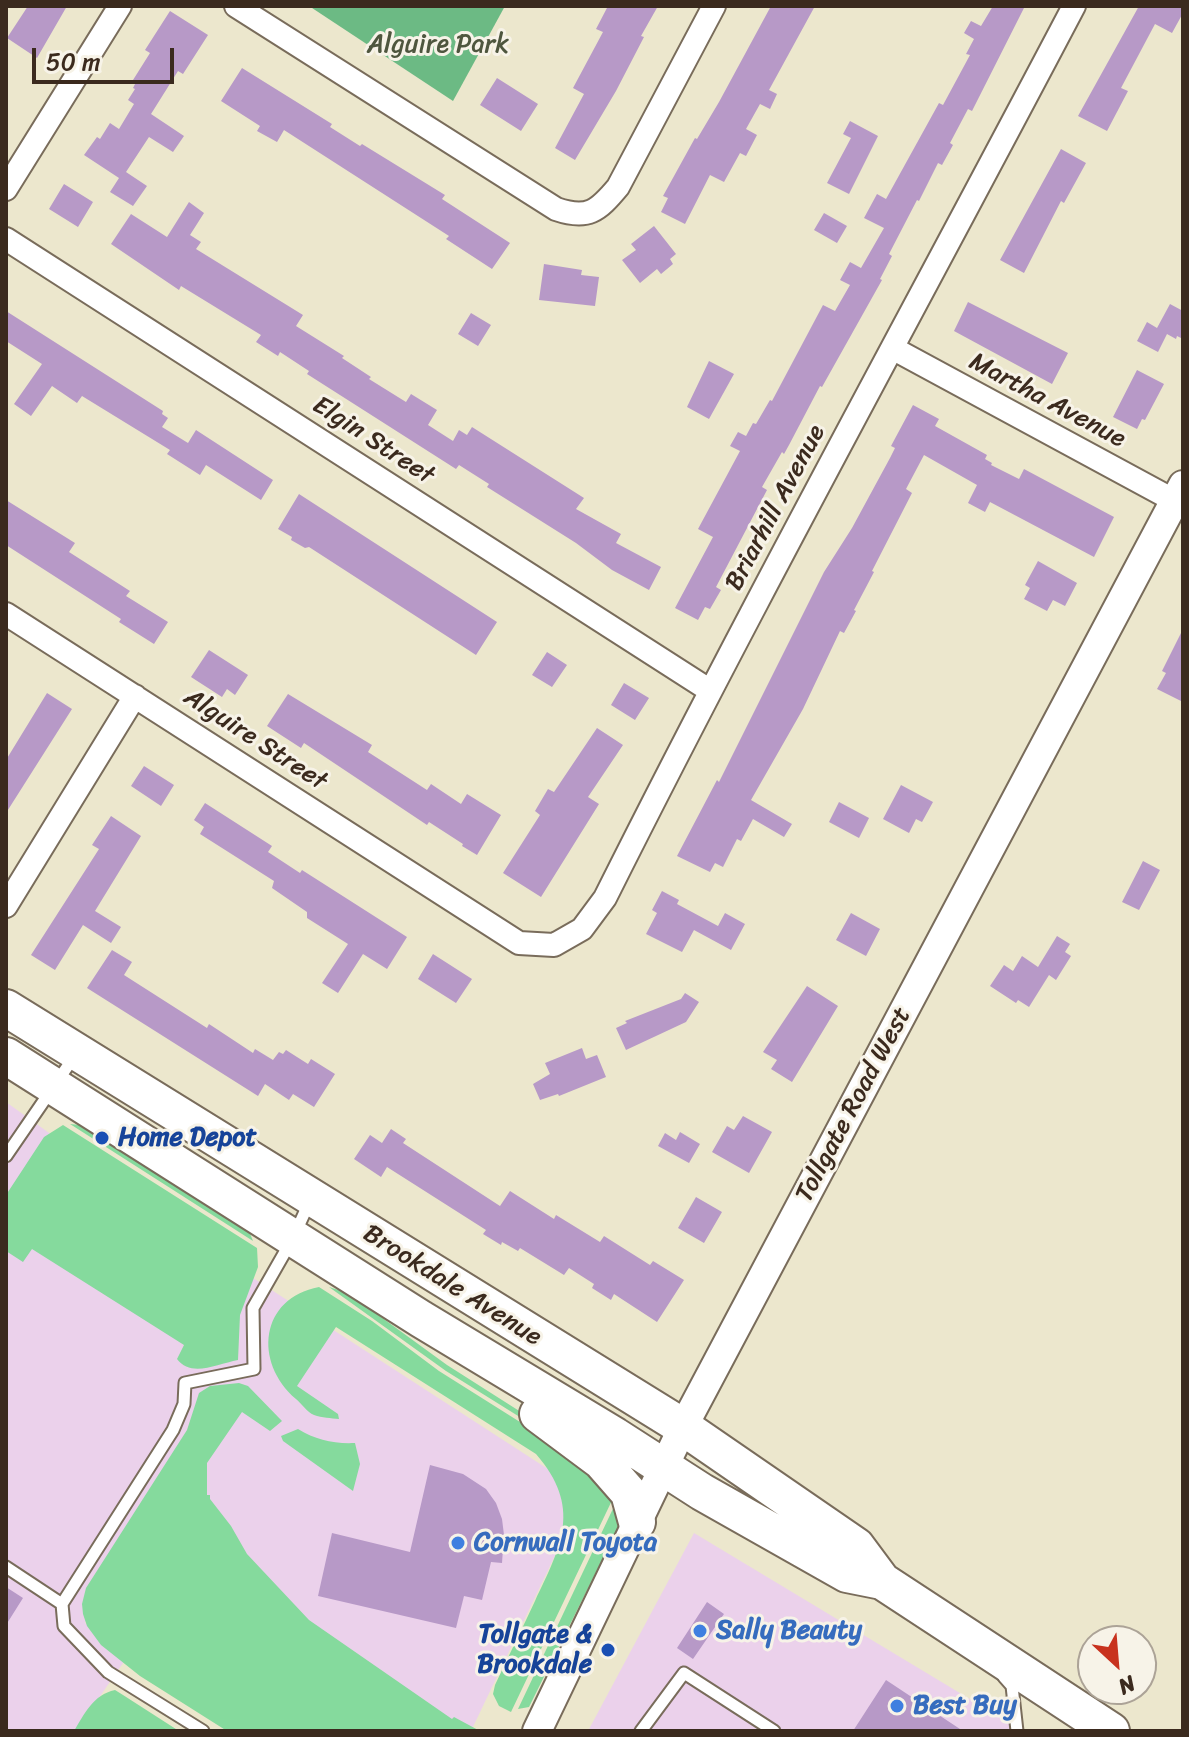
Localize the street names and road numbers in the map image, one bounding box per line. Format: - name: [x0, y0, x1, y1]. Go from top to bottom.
- street label: Martha Avenue: [963, 347, 1131, 455]
- street label: Elgin Street: [306, 390, 440, 492]
- street label: Briarhill Avenue: [719, 420, 833, 596]
- street label: Alguire Street: [178, 682, 332, 798]
- street label: Tollgate Road West: [789, 1002, 919, 1208]
- street label: Brookdale Avenue: [357, 1219, 547, 1353]

